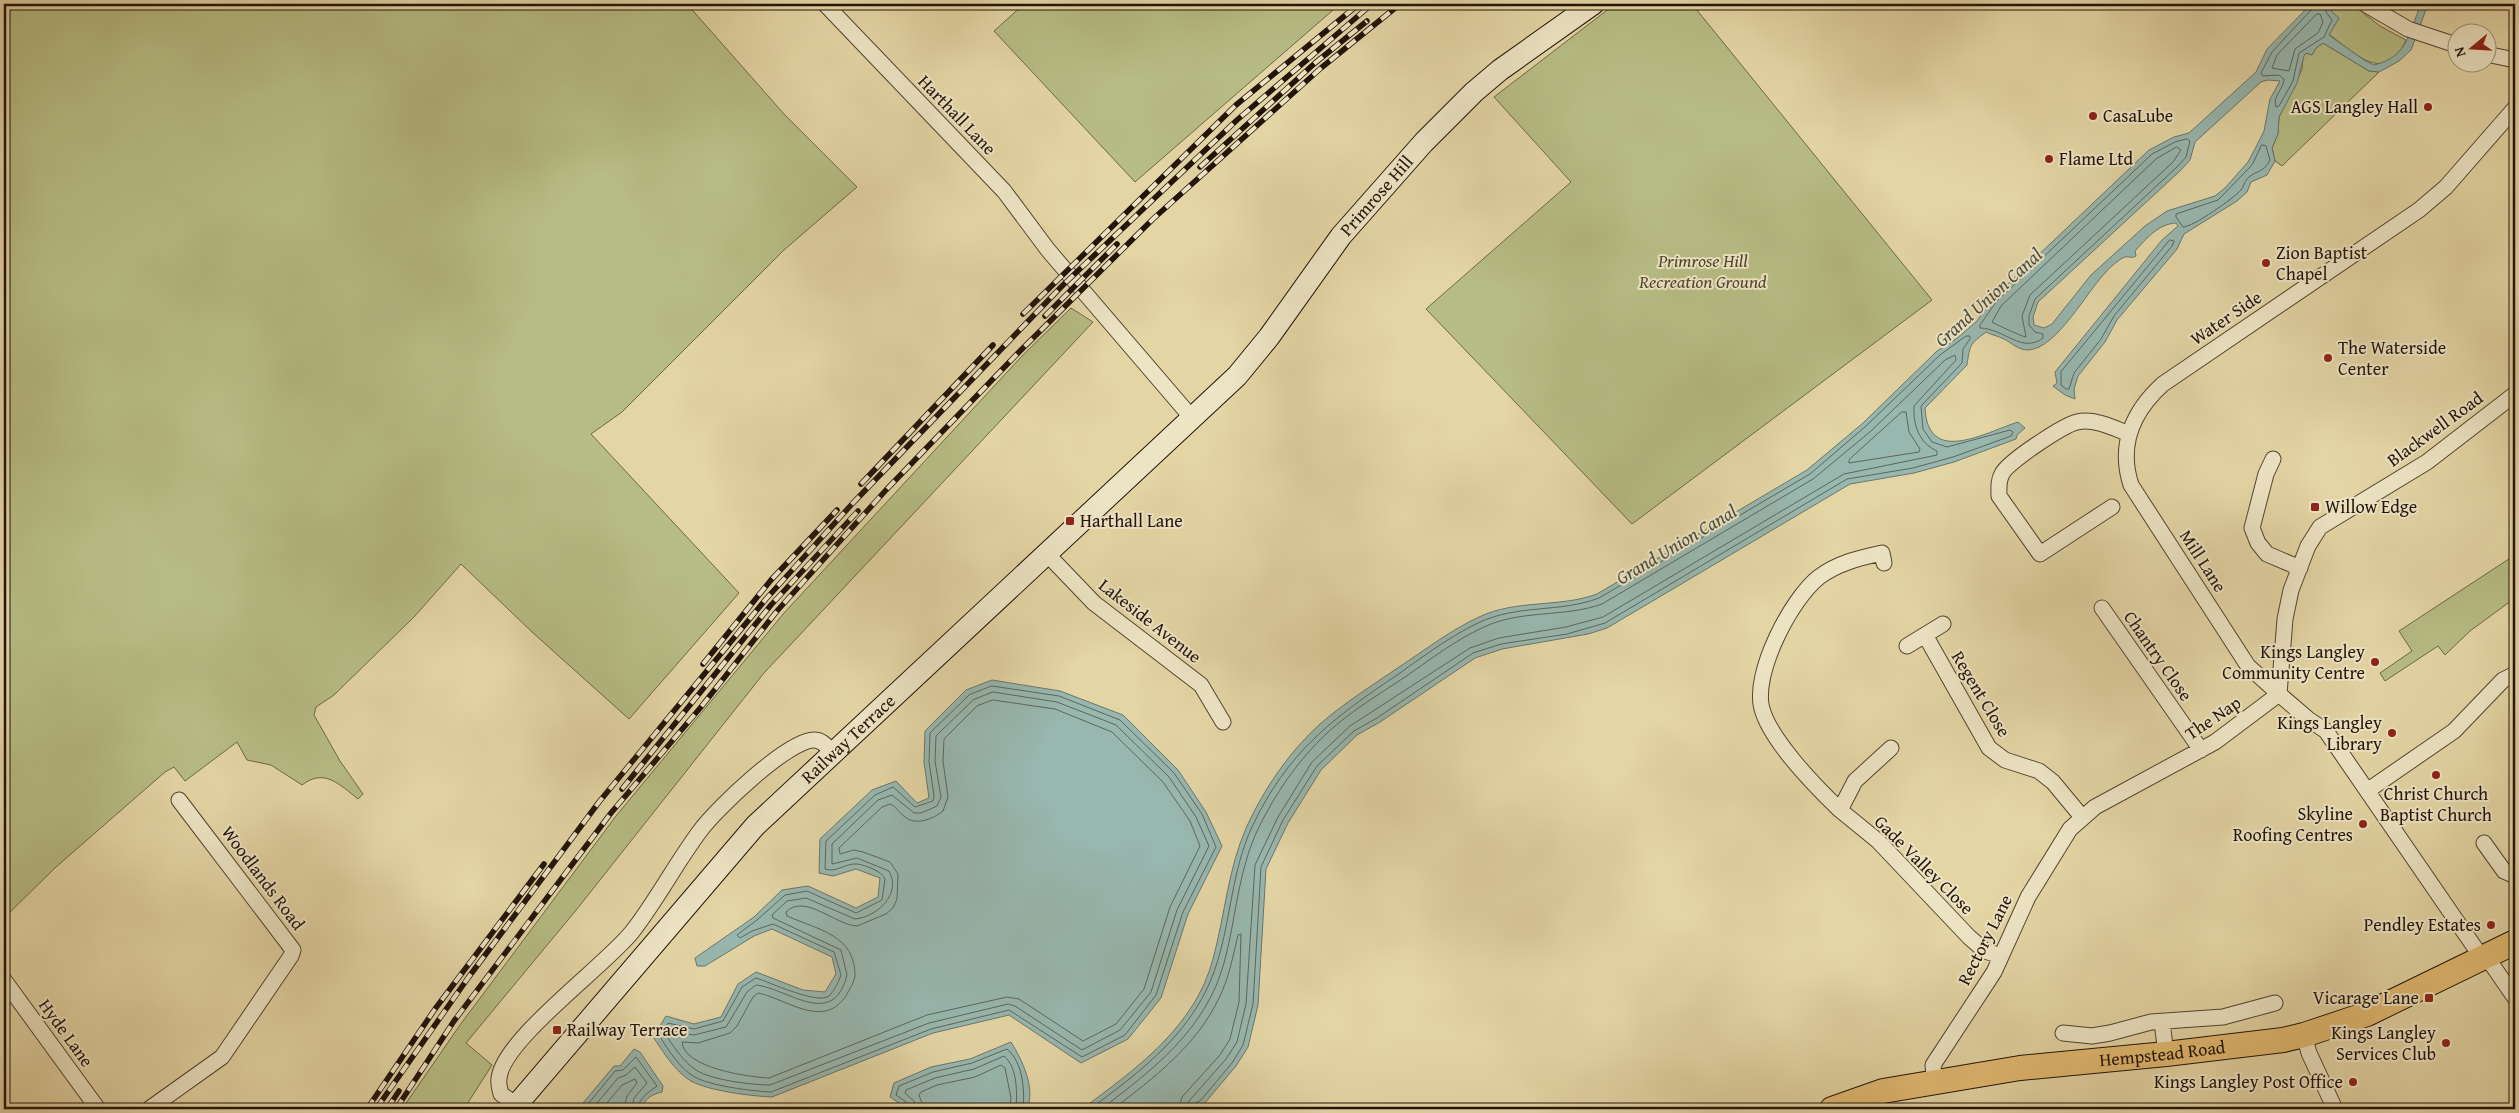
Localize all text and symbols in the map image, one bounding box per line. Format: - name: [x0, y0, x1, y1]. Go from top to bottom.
- north arrow: [2446, 22, 2496, 72]
- text: N: [2448, 44, 2471, 60]
- street label: Harthall Lane: [912, 68, 1003, 161]
- place label: AGS Langley Hall: [2291, 93, 2418, 120]
- marker: AGS Langley Hall: [2422, 101, 2434, 113]
- place label: CasaLube: [2103, 102, 2173, 129]
- marker: CasaLube: [2087, 110, 2099, 122]
- place label: Flame Ltd: [2059, 145, 2134, 172]
- street label: Primrose Hill: [1333, 149, 1419, 242]
- marker: Flame Ltd: [2043, 153, 2055, 165]
- place label: Zion Baptist Chapel: [2276, 239, 2368, 287]
- water label: Grand Union Canal: [1928, 241, 2048, 353]
- park label: Primrose Hill Recreation Ground: [1638, 247, 1767, 295]
- marker: Zion Baptist Chapel: [2260, 257, 2272, 269]
- street label: Water Side: [2185, 284, 2267, 351]
- place label: The Waterside Center: [2338, 334, 2446, 382]
- marker: The Waterside Center: [2322, 352, 2334, 364]
- street label: Blackwell Road: [2381, 384, 2489, 473]
- place label: Willow Edge: [2325, 493, 2417, 520]
- water label: Grand Union Canal: [1610, 497, 1742, 591]
- marker: Willow Edge: [2309, 501, 2321, 513]
- place label: Harthall Lane: [1080, 507, 1183, 534]
- marker: Harthall Lane: [1064, 515, 1076, 527]
- street label: Mill Lane: [2173, 524, 2234, 597]
- street label: Lakeside Avenue: [1093, 572, 1207, 669]
- street label: Chantry Close: [2117, 605, 2200, 706]
- place label: Kings Langley Community Centre: [2222, 638, 2365, 686]
- street label: Regent Close: [1945, 646, 2018, 742]
- marker: Kings Langley Community Centre: [2369, 656, 2381, 668]
- street label: Railway Terrace: [795, 688, 901, 789]
- street label: The Nap: [2179, 689, 2246, 746]
- place label: Kings Langley Library: [2277, 709, 2382, 757]
- marker: Kings Langley Library: [2386, 727, 2398, 739]
- marker: Christ Church Baptist Church: [2430, 769, 2442, 781]
- place label: Christ Church Baptist Church: [2380, 780, 2492, 828]
- place label: Skyline Roofing Centres: [2233, 800, 2353, 848]
- street label: Gade Valley Close: [1868, 809, 1980, 921]
- marker: Skyline Roofing Centres: [2357, 818, 2369, 830]
- street label: Woodlands Road: [215, 820, 312, 936]
- street label: Rectory Lane: [1950, 890, 2019, 990]
- place label: Pendley Estates: [2364, 911, 2481, 938]
- marker: Pendley Estates: [2485, 919, 2497, 931]
- place label: Vicarage Lane: [2313, 984, 2419, 1011]
- marker: Vicarage Lane: [2423, 992, 2435, 1004]
- street label: Hyde Lane: [32, 993, 100, 1073]
- place label: Railway Terrace: [567, 1016, 687, 1043]
- place label: Kings Langley Services Club: [2331, 1019, 2436, 1067]
- marker: Railway Terrace: [551, 1024, 563, 1036]
- street label: Hempstead Road: [2098, 1033, 2227, 1073]
- marker: Kings Langley Services Club: [2440, 1037, 2452, 1049]
- place label: Kings Langley Post Office: [2154, 1068, 2343, 1095]
- marker: Kings Langley Post Office: [2347, 1076, 2359, 1088]

